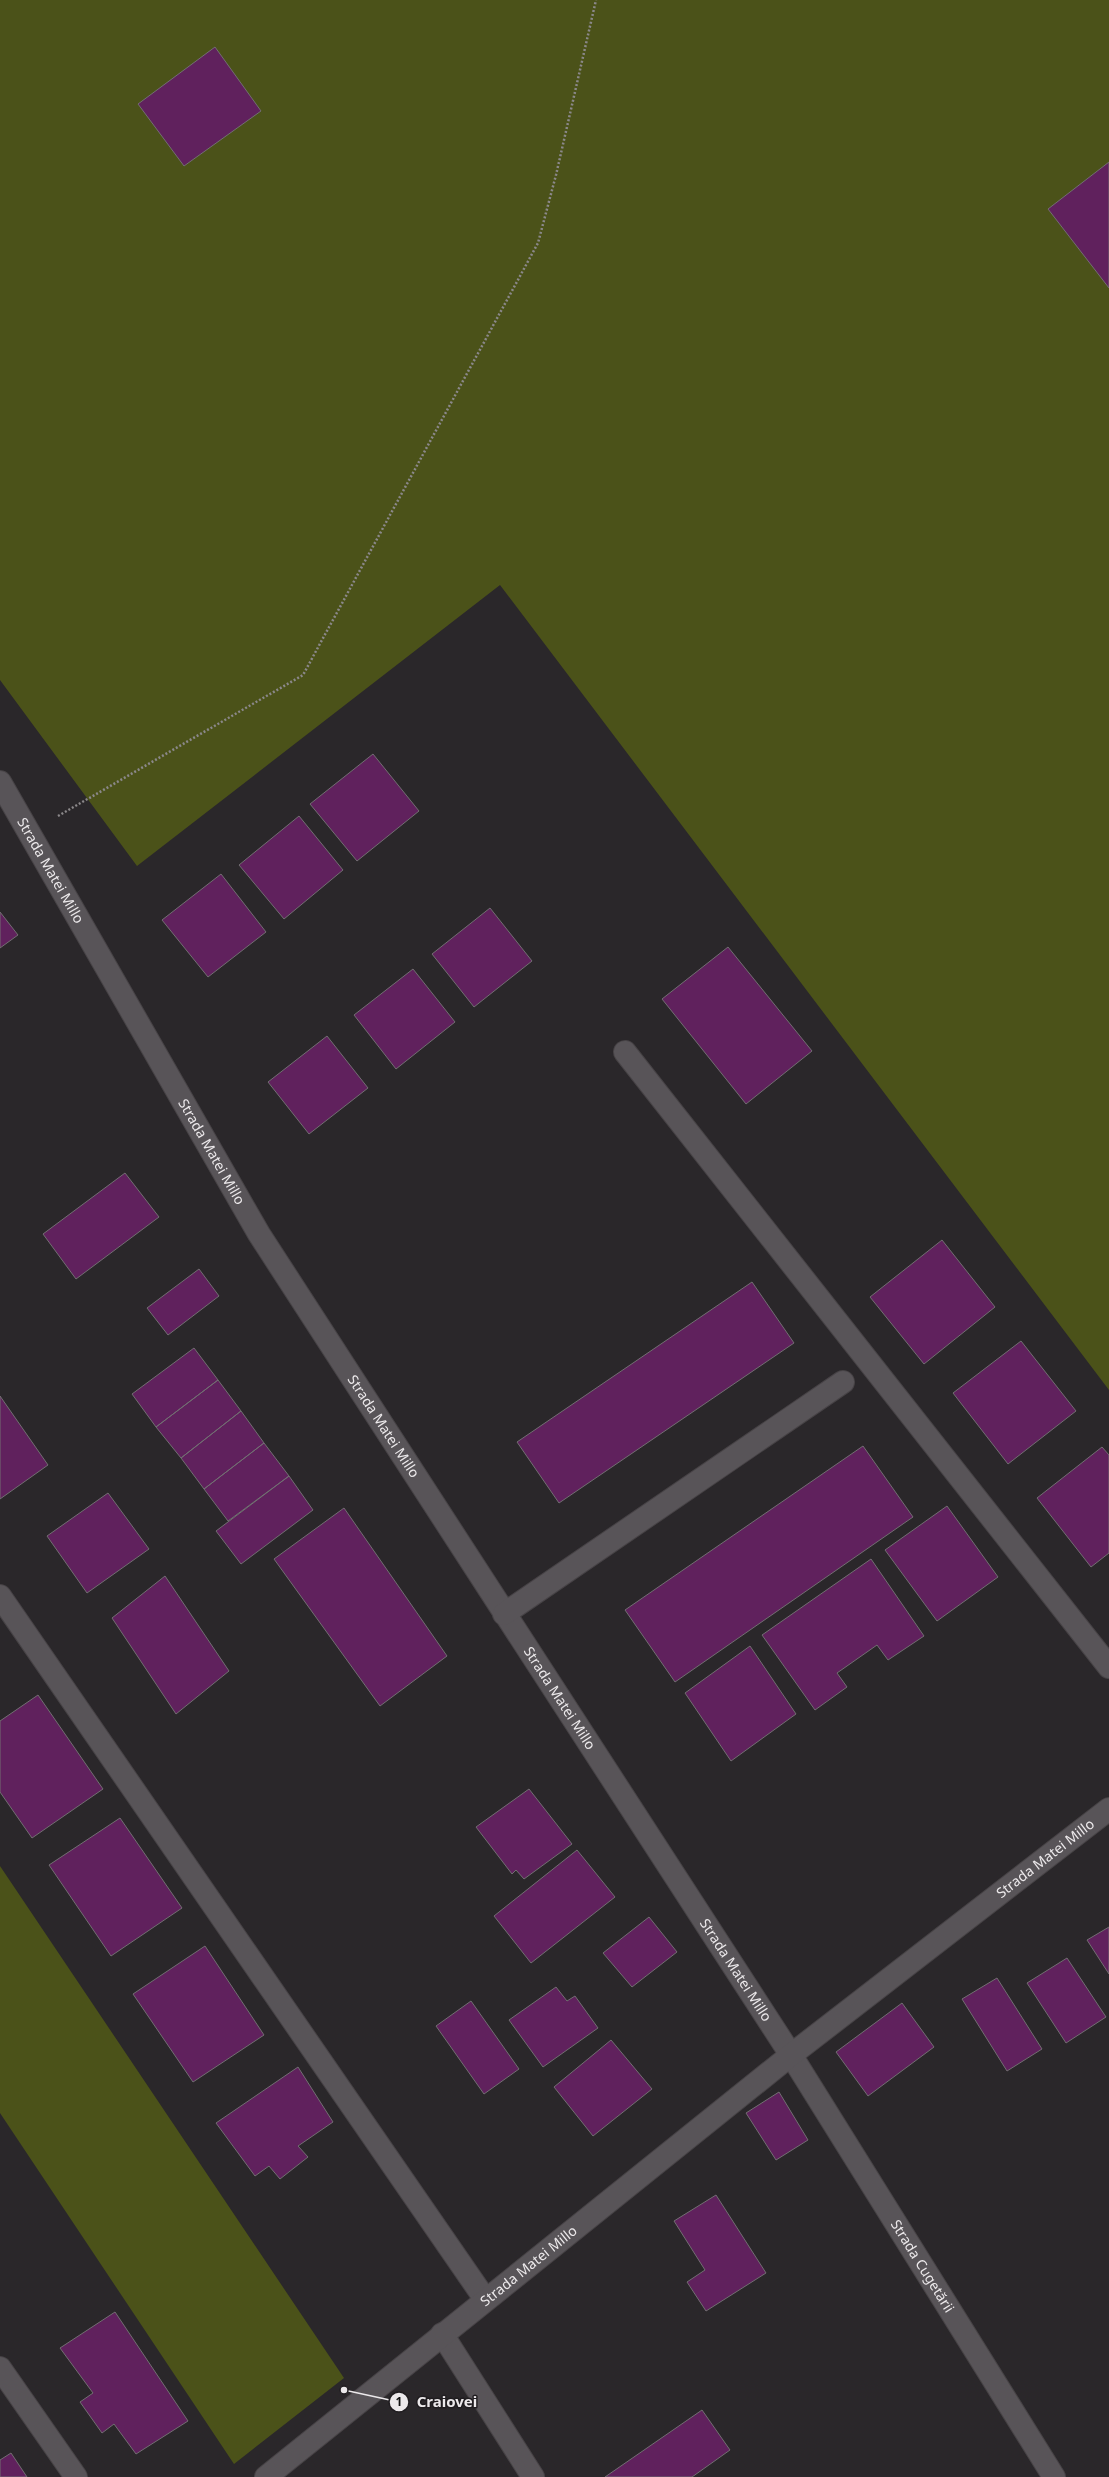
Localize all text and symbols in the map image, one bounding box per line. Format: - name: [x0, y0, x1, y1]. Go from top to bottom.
- street label: Strada Matei Millo: [13, 814, 89, 927]
- street label: Strada Matei Millo: [174, 1095, 250, 1208]
- street label: Strada Matei Millo: [344, 1371, 424, 1481]
- street label: Strada Matei Millo: [520, 1643, 601, 1753]
- street label: Strada Matei Millo: [992, 1814, 1098, 1902]
- street label: Strada Matei Millo: [696, 1915, 777, 2025]
- street label: Strada Cugetării: [887, 2216, 959, 2316]
- street label: Strada Matei Millo: [476, 2221, 581, 2310]
- callout: Craiovei: [389, 2388, 485, 2415]
- text: Craiovei: [417, 2391, 477, 2411]
- text: 1: [396, 2393, 402, 2410]

